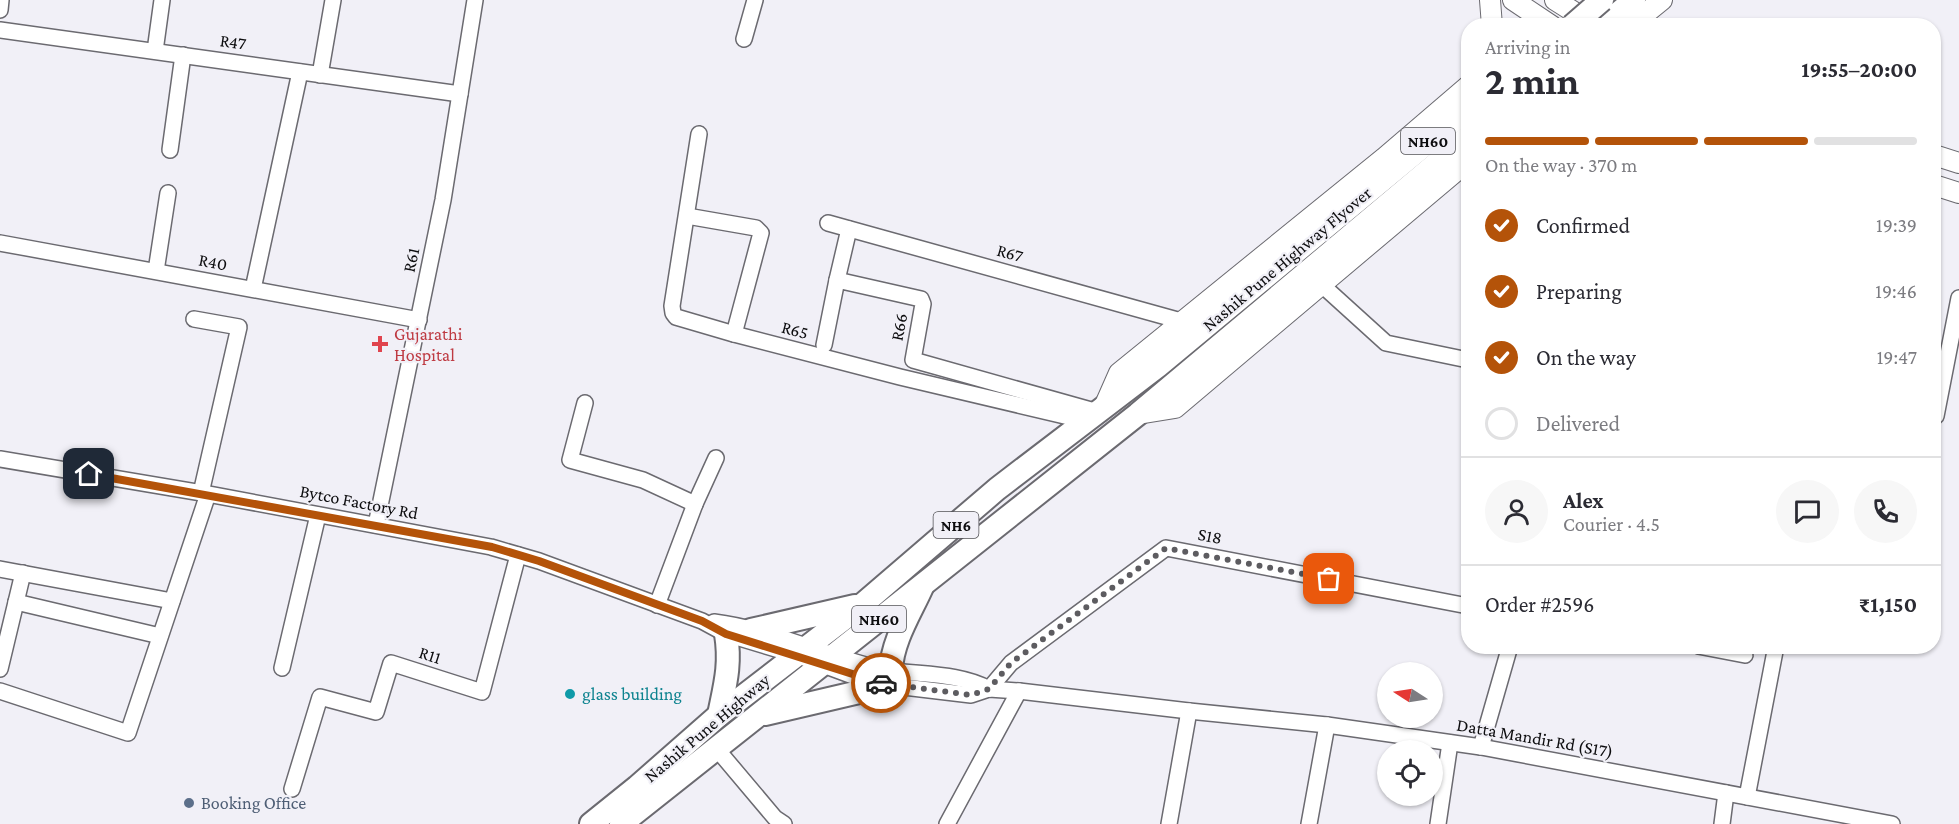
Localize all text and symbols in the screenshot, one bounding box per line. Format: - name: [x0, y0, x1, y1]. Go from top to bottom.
- street label: R47: [219, 30, 247, 54]
- text: Arriving in: [1485, 36, 1570, 58]
- text: 19:55–20:00: [1801, 57, 1917, 82]
- text: 2 min: [1485, 59, 1579, 102]
- road number: NH60: [1401, 128, 1455, 154]
- text: On the way · 370 m: [1485, 154, 1637, 176]
- street label: Nashik Pune Highway Flyover: [1199, 182, 1376, 335]
- icon: check: [1485, 209, 1518, 242]
- text: Confirmed: [1536, 213, 1630, 238]
- text: 19:39: [1876, 214, 1917, 236]
- street label: R67: [995, 240, 1025, 266]
- street label: R61: [399, 246, 423, 274]
- street label: R40: [197, 249, 229, 275]
- icon: check: [1485, 275, 1518, 308]
- text: Preparing: [1536, 279, 1622, 304]
- text: 19:46: [1875, 280, 1917, 302]
- street label: R66: [887, 311, 911, 343]
- street label: R65: [779, 317, 811, 343]
- place label: Gujarathi Hospital: [394, 324, 463, 365]
- marker: Gujarathi Hospital: [371, 335, 389, 353]
- icon: check: [1485, 341, 1518, 374]
- text: On the way: [1536, 345, 1636, 370]
- text: 19:47: [1877, 346, 1917, 368]
- text: Delivered: [1536, 411, 1620, 436]
- pin: [63, 448, 114, 499]
- icon: home: [72, 457, 105, 490]
- button: person: [1485, 480, 1548, 543]
- button: chat: [1776, 480, 1839, 543]
- button: phone: [1854, 480, 1917, 543]
- street label: Bytco Factory Rd: [298, 481, 420, 523]
- text: Alex: [1563, 488, 1604, 513]
- road number: NH6: [934, 512, 978, 538]
- text: Courier · 4.5: [1563, 513, 1660, 535]
- street label: S18: [1196, 524, 1224, 548]
- pin: [1303, 553, 1354, 604]
- icon: bag: [1312, 562, 1345, 595]
- text: Order #2596: [1485, 592, 1594, 617]
- text: ₹1,150: [1859, 592, 1917, 617]
- road number: NH60: [852, 606, 906, 632]
- street label: R11: [416, 642, 444, 668]
- courier: [851, 653, 911, 713]
- north arrow: [1377, 662, 1443, 728]
- map controls: [1377, 662, 1443, 806]
- icon: car: [865, 667, 898, 700]
- street label: Nashik Pune Highway: [640, 669, 774, 786]
- place label: glass building: [582, 684, 682, 704]
- marker: glass building: [563, 687, 577, 701]
- street label: Datta Mandir Rd (S17): [1455, 714, 1615, 763]
- button: locate: [1377, 740, 1443, 806]
- place label: Booking Office: [201, 793, 306, 813]
- marker: Booking Office: [182, 796, 196, 810]

